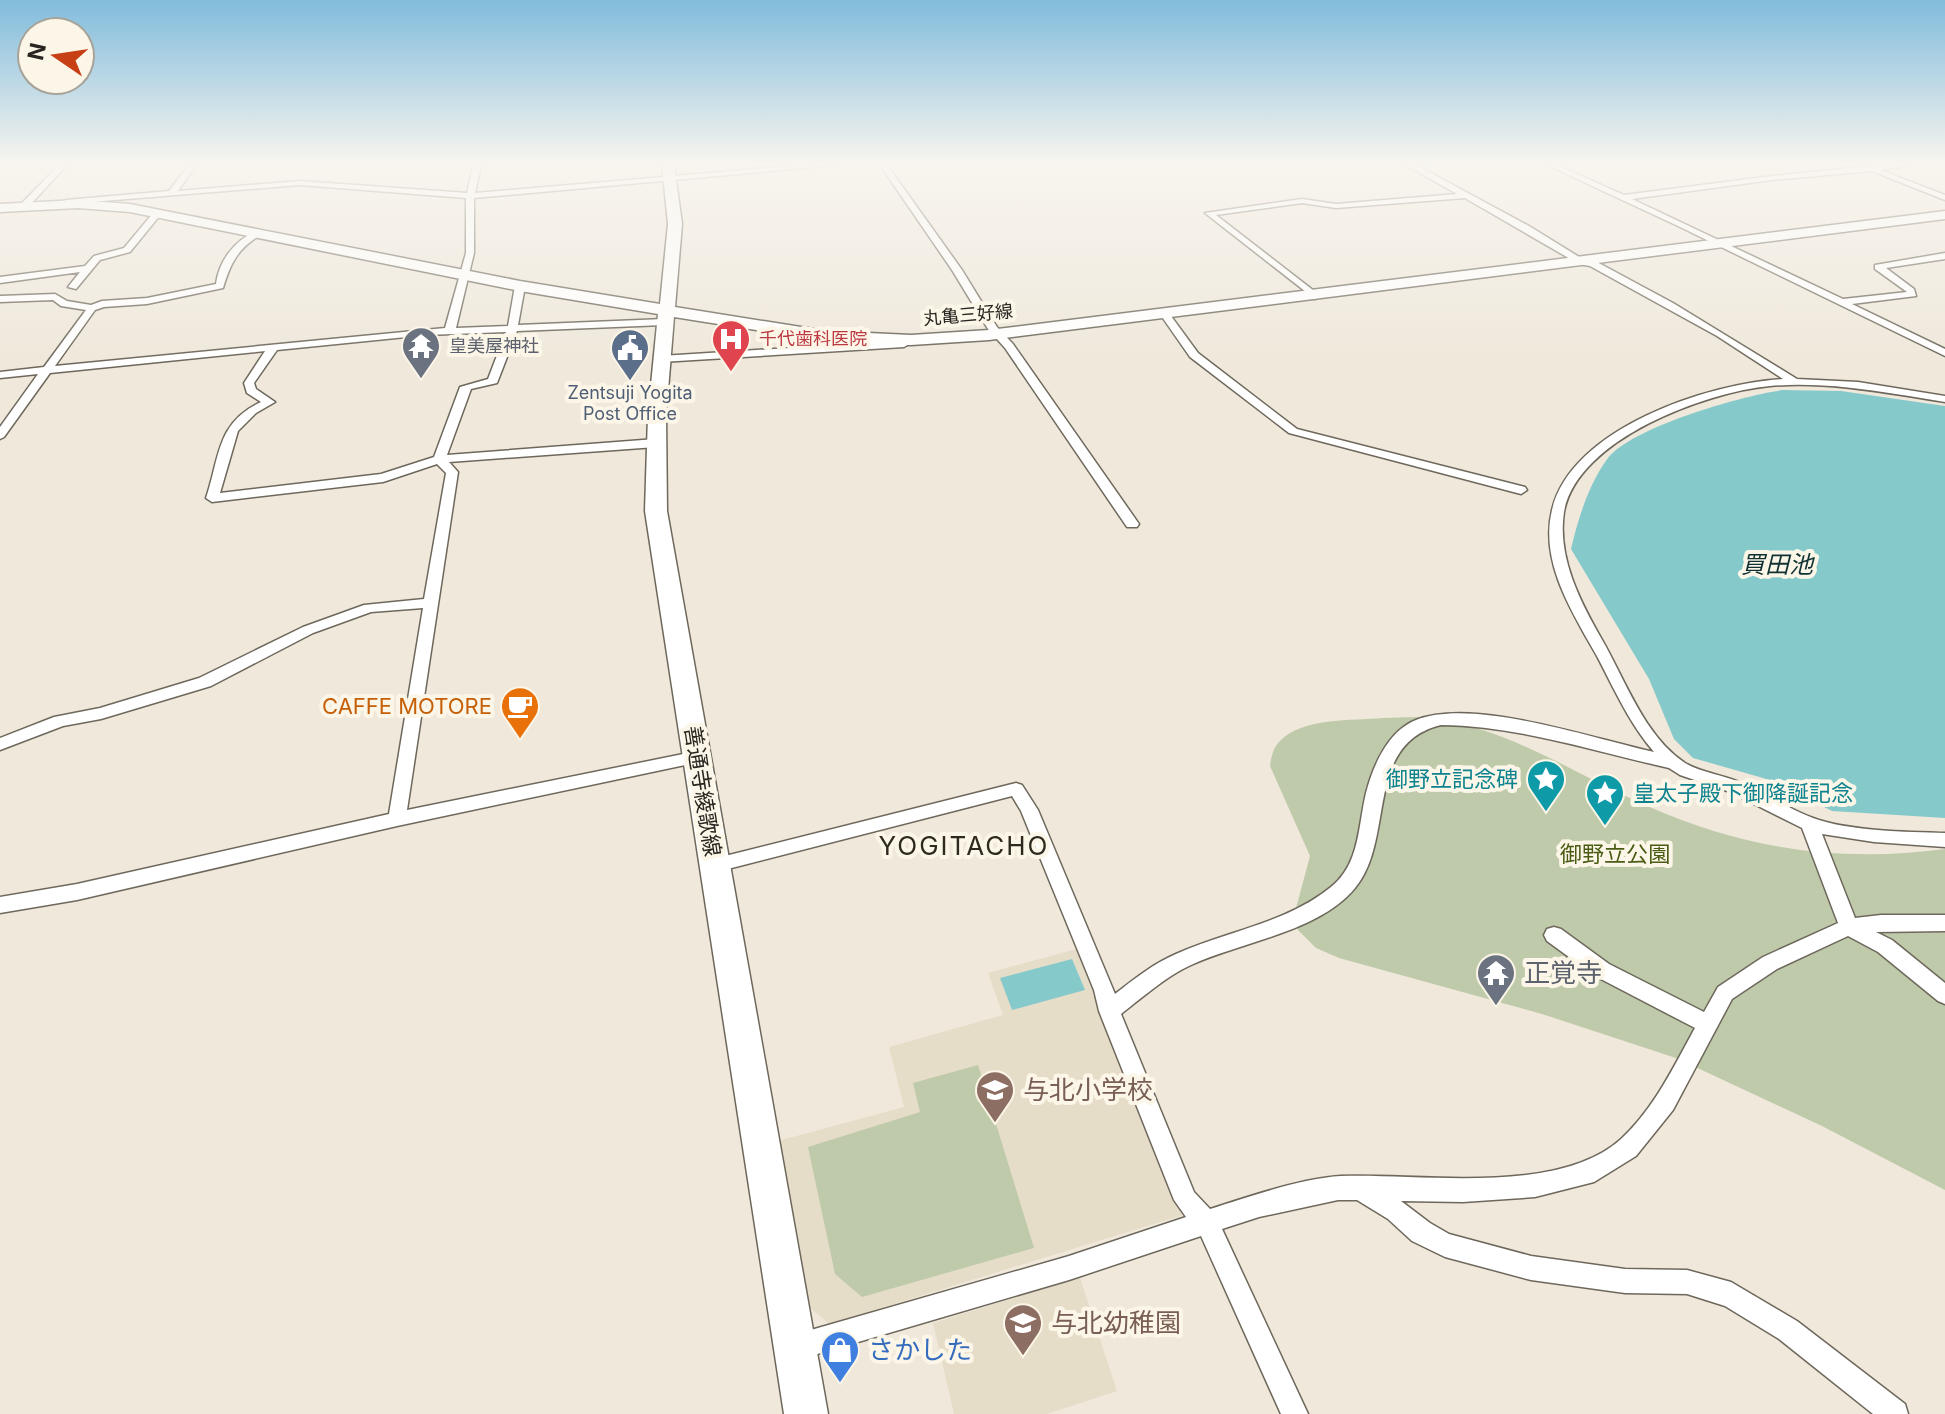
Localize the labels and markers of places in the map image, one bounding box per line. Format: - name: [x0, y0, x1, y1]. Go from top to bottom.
- hospital icon: 千代歯科医院: [710, 318, 752, 373]
- temple icon: 皇美屋神社: [400, 325, 442, 380]
- public building icon: Zentsuji Yogita Post Office: [609, 327, 651, 382]
- place label: 千代歯科医院: [759, 328, 867, 349]
- place label: 皇美屋神社: [449, 335, 539, 356]
- place label: Zentsuji Yogita Post Office: [567, 382, 693, 424]
- cafe icon: CAFFE MOTORE: [499, 685, 541, 740]
- place label: CAFFE MOTORE: [322, 693, 492, 719]
- place icon: 御野立記念碑: [1525, 758, 1567, 813]
- place label: 御野立記念碑: [1386, 766, 1518, 792]
- place icon: 皇太子殿下御降誕記念: [1584, 772, 1626, 827]
- place label: 皇太子殿下御降誕記念: [1633, 780, 1853, 806]
- temple icon: 正覚寺: [1475, 952, 1517, 1007]
- place label: 正覚寺: [1524, 957, 1602, 988]
- school or university icon: 与北小学校: [974, 1069, 1016, 1124]
- place label: 与北小学校: [1023, 1074, 1153, 1105]
- school or university icon: 与北幼稚園: [1002, 1302, 1044, 1357]
- place label: 与北幼稚園: [1051, 1307, 1181, 1338]
- shop icon: さかした: [819, 1329, 861, 1384]
- place label: さかした: [868, 1334, 972, 1365]

